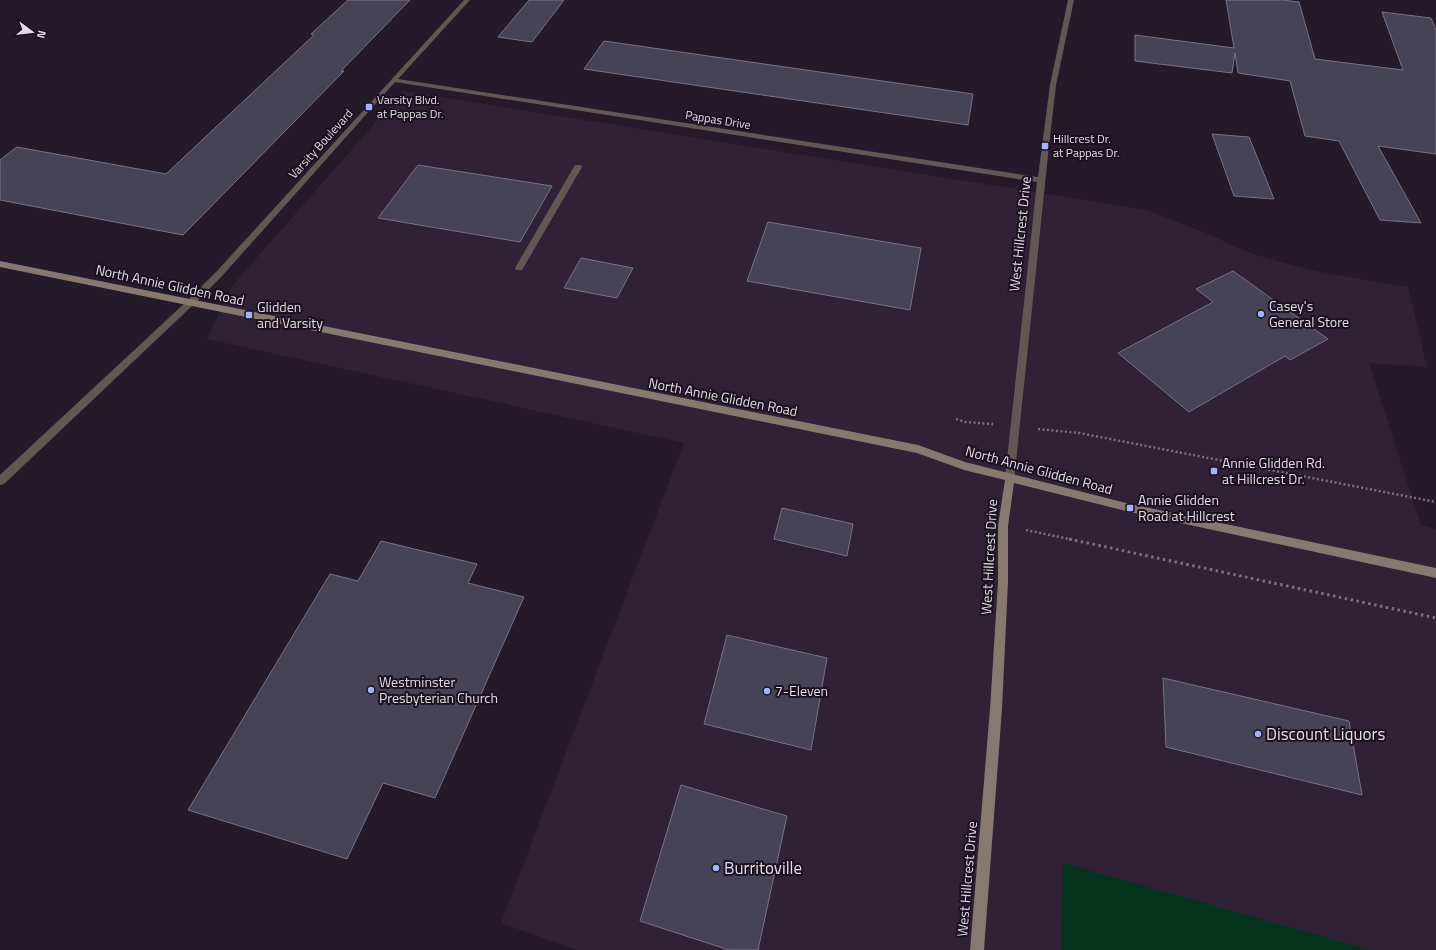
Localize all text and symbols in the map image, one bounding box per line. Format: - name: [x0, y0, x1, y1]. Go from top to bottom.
- north arrow: [12, 12, 52, 52]
- text: N: [33, 29, 50, 40]
- place label: Varsity Blvd. at Pappas Dr.: [377, 90, 444, 123]
- marker: Varsity Blvd. at Pappas Dr.: [364, 102, 374, 112]
- street label: Varsity Boulevard: [284, 104, 357, 183]
- street label: Pappas Drive: [684, 105, 752, 134]
- place label: Hillcrest Dr. at Pappas Dr.: [1053, 129, 1120, 162]
- marker: Hillcrest Dr. at Pappas Dr.: [1040, 141, 1050, 151]
- street label: West Hillcrest Drive: [1003, 175, 1036, 293]
- street label: North Annie Glidden Road: [94, 258, 246, 311]
- place label: Casey's General Store: [1269, 295, 1349, 332]
- place label: Glidden and Varsity: [257, 296, 323, 333]
- marker: Casey's General Store: [1256, 309, 1266, 319]
- marker: Glidden and Varsity: [244, 310, 254, 320]
- street label: North Annie Glidden Road: [647, 372, 799, 421]
- street label: North Annie Glidden Road: [963, 440, 1115, 499]
- place label: Annie Glidden Rd. at Hillcrest Dr.: [1222, 452, 1325, 489]
- marker: Annie Glidden Rd. at Hillcrest Dr.: [1209, 466, 1219, 476]
- place label: Annie Glidden Road at Hillcrest: [1138, 489, 1235, 526]
- street label: West Hillcrest Drive: [975, 499, 1002, 615]
- marker: Annie Glidden Road at Hillcrest: [1125, 503, 1135, 513]
- place label: Westminster Presbyterian Church: [379, 671, 498, 708]
- place label: 7-Eleven: [775, 680, 828, 701]
- marker: Westminster Presbyterian Church: [366, 685, 376, 695]
- marker: 7-Eleven: [762, 686, 772, 696]
- place label: Discount Liquors: [1266, 721, 1385, 747]
- marker: Discount Liquors: [1253, 729, 1263, 739]
- street label: West Hillcrest Drive: [951, 820, 982, 937]
- place label: Burritoville: [724, 855, 802, 881]
- marker: Burritoville: [711, 863, 721, 873]

